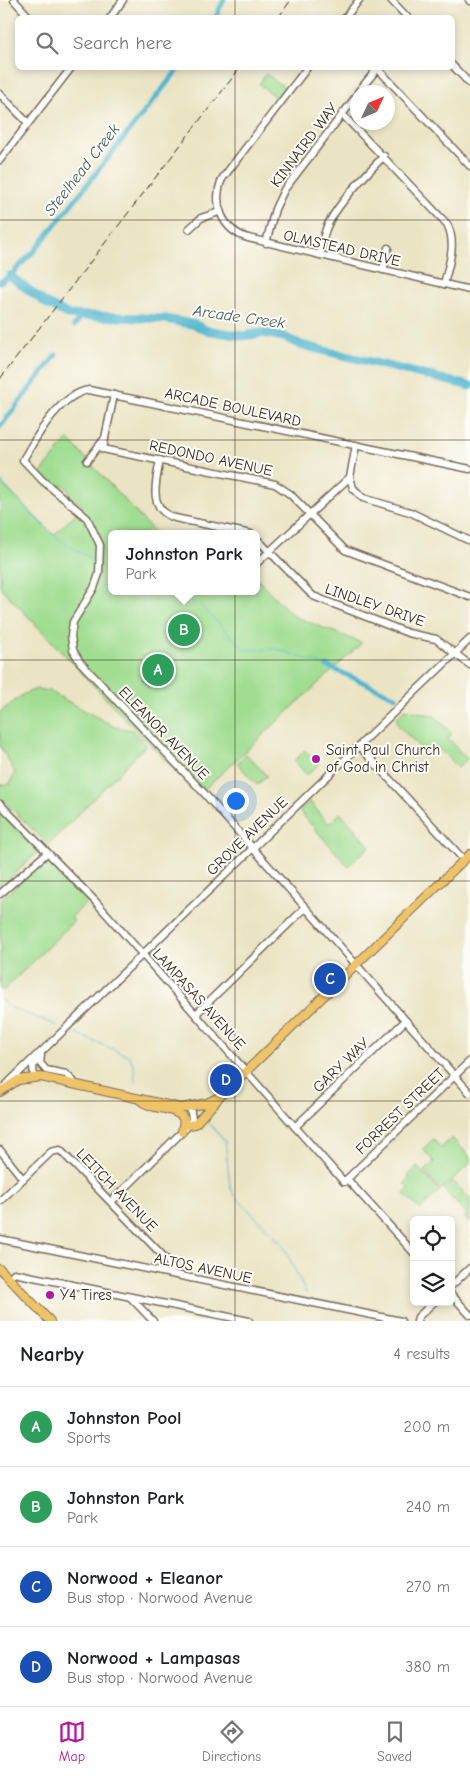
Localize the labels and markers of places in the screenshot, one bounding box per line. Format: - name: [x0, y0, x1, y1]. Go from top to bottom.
- pin: B: [168, 611, 200, 649]
- pin: A: [142, 651, 174, 689]
- place label: Saint Paul Church of God in Christ: [326, 741, 440, 776]
- marker: Saint Paul Church of God in Christ: [310, 753, 322, 765]
- pin: C: [314, 960, 346, 998]
- pin: D: [210, 1061, 242, 1099]
- place label: Y4 Tires: [60, 1286, 112, 1304]
- marker: Y4 Tires: [44, 1289, 56, 1301]

